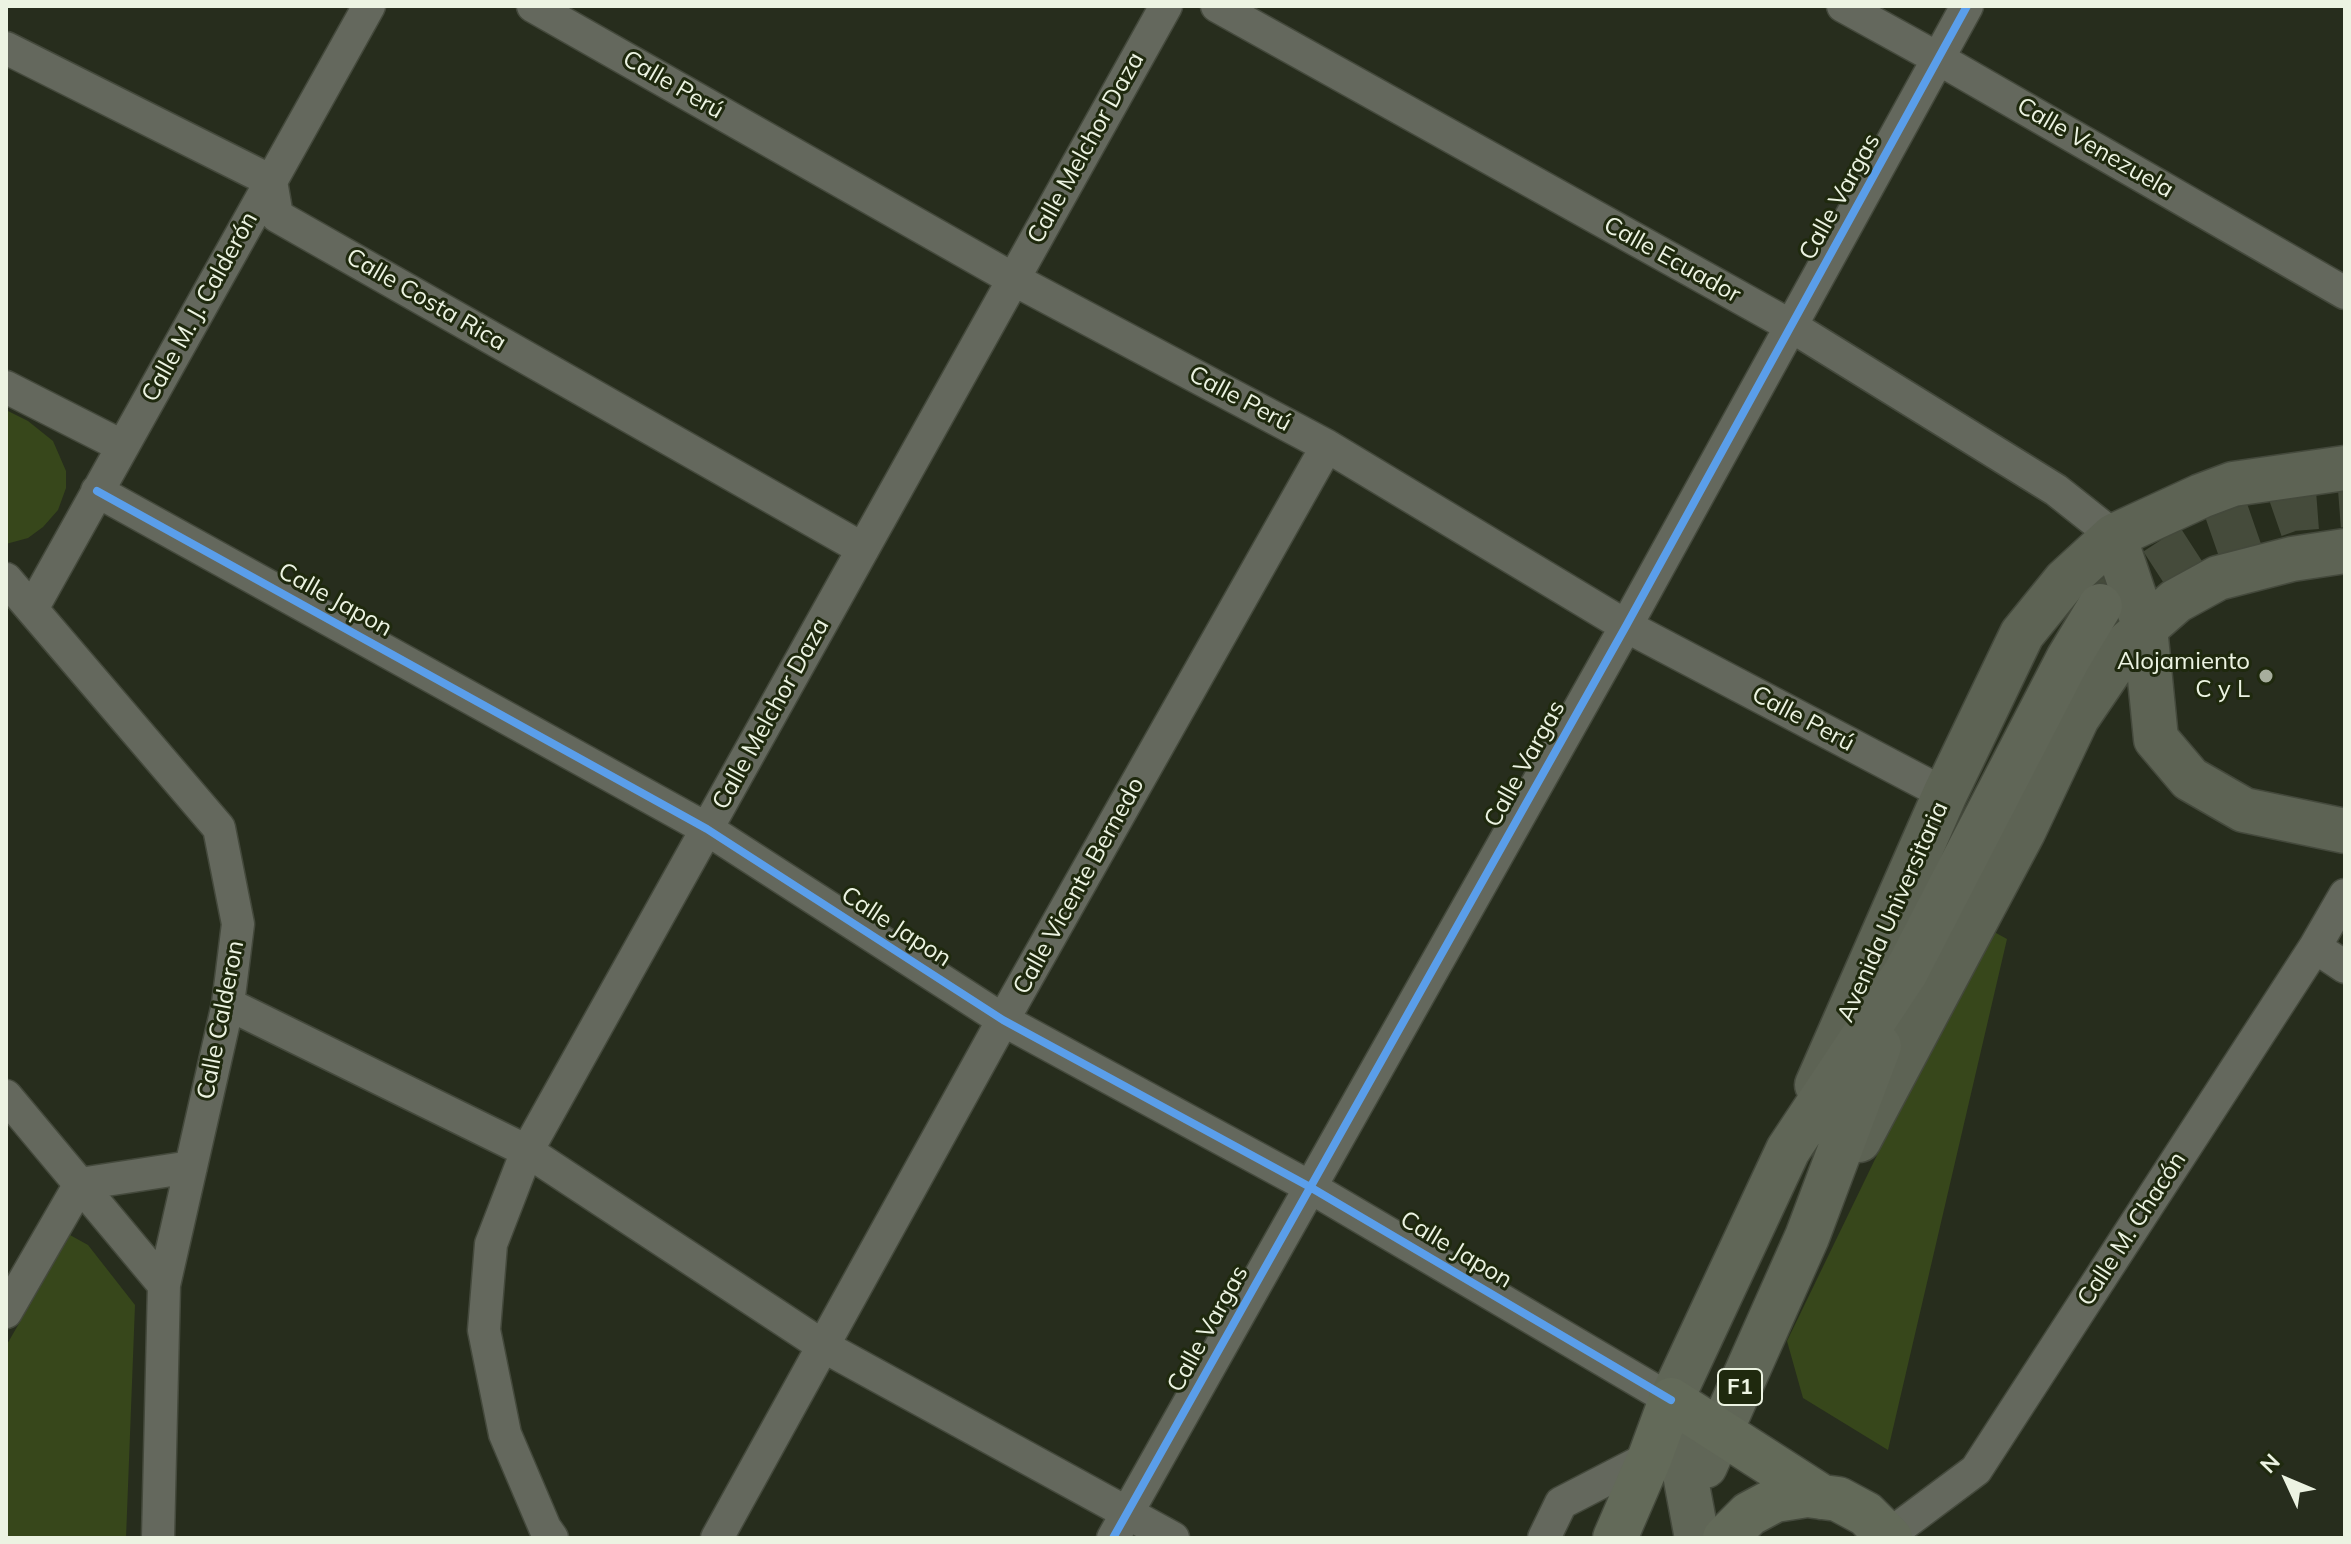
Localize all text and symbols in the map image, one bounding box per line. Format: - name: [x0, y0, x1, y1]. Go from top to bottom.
- street label: Calle Perú: [617, 45, 729, 125]
- street label: Calle Melchor Daza: [1021, 47, 1151, 249]
- street label: Calle Venezuela: [2012, 92, 2178, 204]
- street label: Calle Vargas: [1793, 129, 1887, 265]
- street label: Calle M. J. Calderón: [136, 207, 264, 407]
- street label: Calle Ecuador: [1598, 211, 1746, 309]
- street label: Calle Costa Rica: [341, 243, 511, 357]
- street label: Calle Perú: [1184, 360, 1296, 438]
- street label: Calle Japon: [273, 557, 397, 643]
- street label: Calle Melchor Daza: [706, 613, 836, 815]
- place label: Alojamiento C y L: [2117, 648, 2250, 704]
- marker: Alojamiento C y L: [2257, 667, 2275, 685]
- street label: Calle Perú: [1747, 680, 1859, 758]
- street label: Calle Vargas: [1478, 696, 1572, 832]
- street label: Calle Vicente Bernedo: [1007, 773, 1151, 999]
- street label: Avenida Universitaria: [1831, 797, 1955, 1027]
- street label: Calle Japon: [835, 881, 957, 973]
- street label: Calle Calderon: [191, 938, 251, 1102]
- street label: Calle M. Chacón: [2072, 1147, 2192, 1311]
- street label: Calle Japon: [1395, 1205, 1517, 1295]
- street label: Calle Vargas: [1161, 1261, 1255, 1397]
- road number: F1: [1718, 1369, 1762, 1405]
- north arrow: [2247, 1440, 2327, 1520]
- text: N: [2254, 1448, 2286, 1479]

